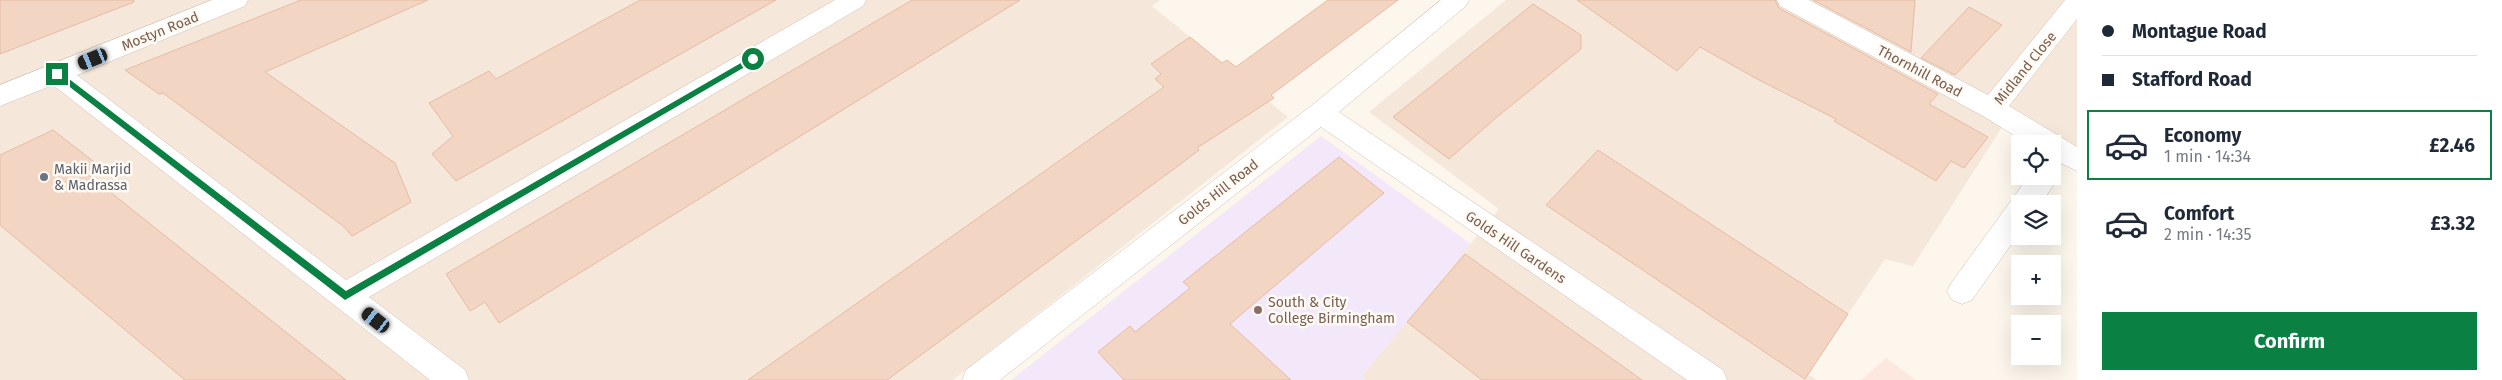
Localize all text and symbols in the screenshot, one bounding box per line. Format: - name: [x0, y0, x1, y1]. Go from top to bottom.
- street label: Mostyn Road: [119, 8, 201, 55]
- text: Montague Road: [2132, 20, 2267, 43]
- street label: Midland Close: [1991, 28, 2060, 108]
- street label: Thornhill Road: [1874, 42, 1965, 101]
- car: [76, 46, 109, 72]
- route start: [742, 48, 764, 70]
- route end: [46, 63, 68, 85]
- text: Stafford Road: [2132, 68, 2252, 91]
- icon: car: [2104, 123, 2149, 168]
- text: Economy: [2164, 124, 2241, 147]
- text: £2.46: [2429, 134, 2475, 157]
- map controls: [2011, 135, 2061, 365]
- button: locate: [2011, 135, 2061, 185]
- text: 1 min · 14:34: [2164, 147, 2251, 166]
- street label: Golds Hill Road: [1175, 156, 1262, 229]
- place label: Makii Marjid & Madrassa: [54, 161, 131, 194]
- marker: Makii Marjid & Madrassa: [38, 171, 50, 183]
- button: layers: [2011, 195, 2061, 245]
- icon: car: [2104, 201, 2149, 246]
- text: Comfort: [2164, 202, 2234, 225]
- street label: Golds Hill Gardens: [1462, 208, 1569, 287]
- text: £3.32: [2431, 212, 2475, 235]
- text: 2 min · 14:35: [2164, 225, 2252, 244]
- button: +: [2011, 255, 2061, 305]
- place label: South & City College Birmingham: [1268, 294, 1395, 327]
- marker: South & City College Birmingham: [1252, 304, 1264, 316]
- car: [359, 305, 392, 335]
- button: Confirm: [2102, 312, 2477, 370]
- button: −: [2011, 315, 2061, 365]

